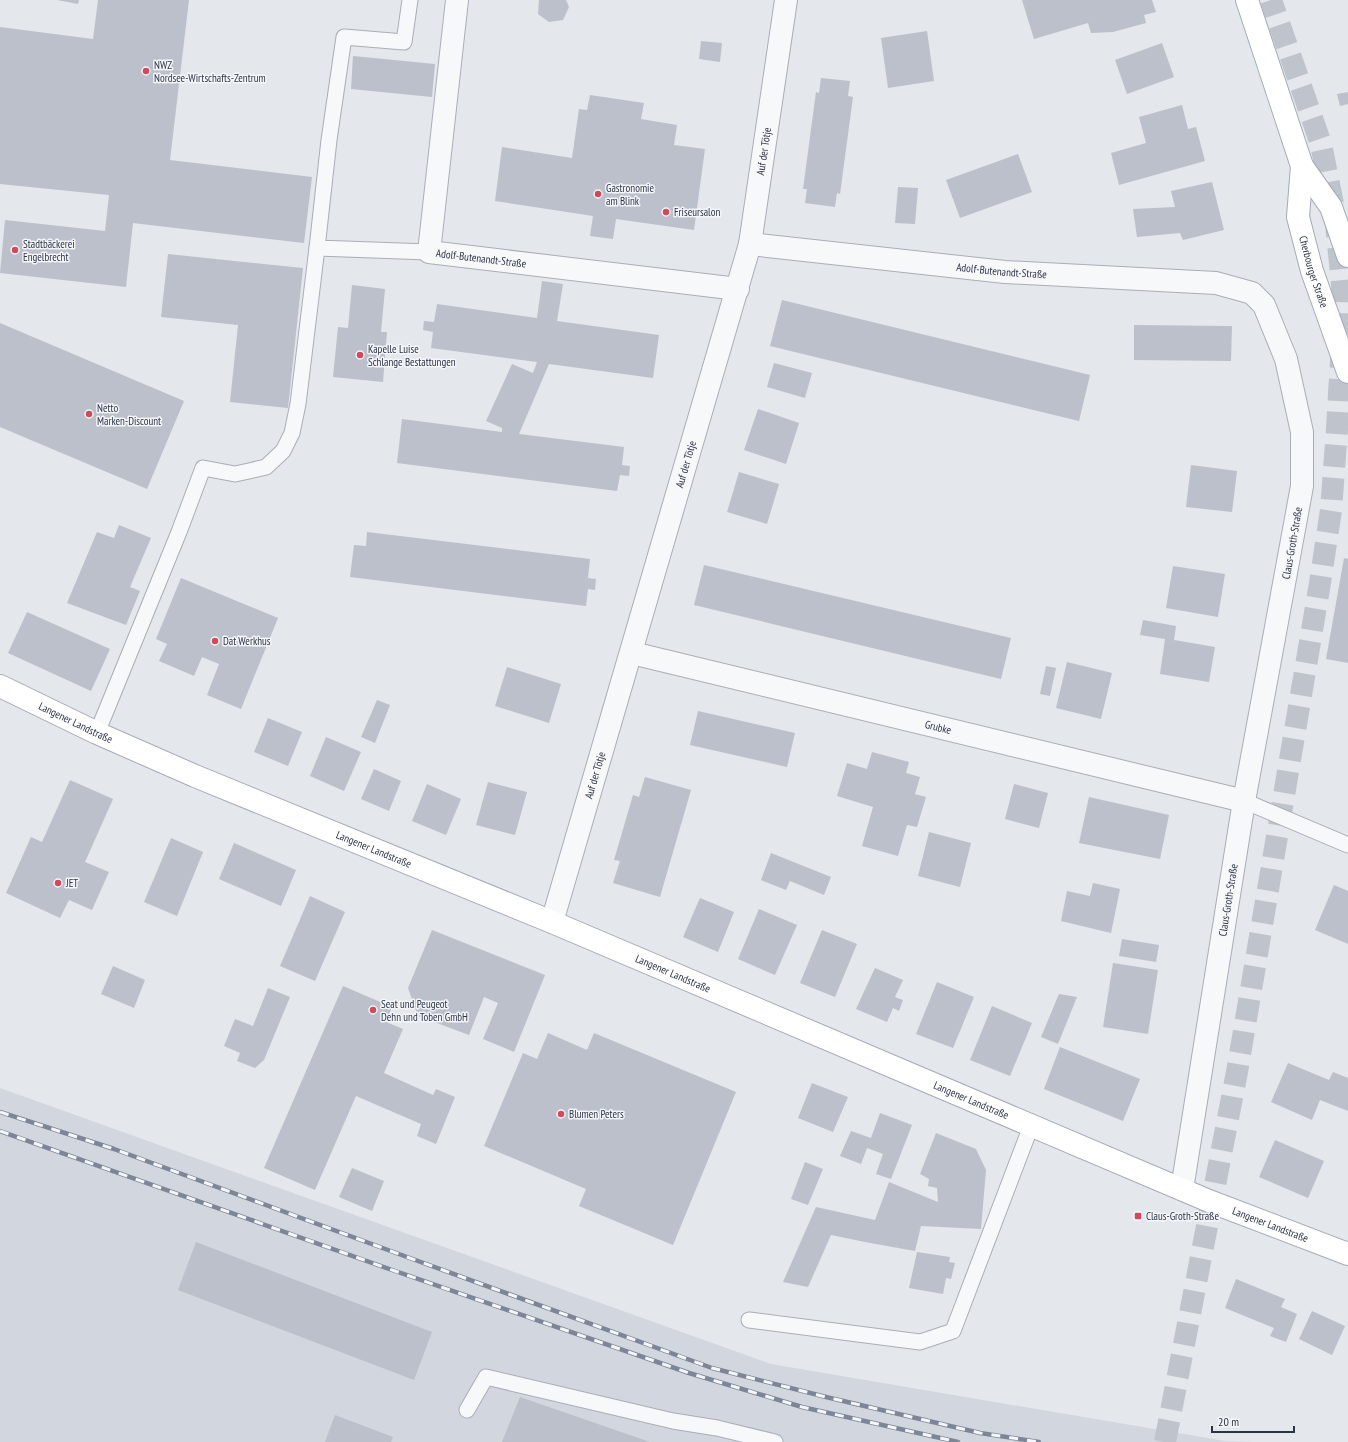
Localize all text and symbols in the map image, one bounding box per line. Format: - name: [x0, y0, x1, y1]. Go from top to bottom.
- place label: NWZ Nordsee-Wirtschafts-Zentrum: [154, 58, 266, 85]
- marker: NWZ Nordsee-Wirtschafts-Zentrum: [141, 66, 151, 76]
- street label: Auf der Tötje: [753, 126, 774, 176]
- place label: Gastronomie am Blink: [606, 181, 654, 208]
- marker: Gastronomie am Blink: [593, 189, 603, 199]
- place label: Friseursalon: [674, 205, 720, 219]
- marker: Friseursalon: [661, 207, 671, 217]
- street label: Cherbourger Straße: [1296, 234, 1332, 310]
- place label: Stadtbäckerei Engelbrecht: [23, 237, 75, 264]
- marker: Stadtbäckerei Engelbrecht: [10, 245, 20, 255]
- street label: Adolf-Butenandt-Straße: [435, 246, 527, 271]
- street label: Adolf-Butenandt-Straße: [956, 260, 1048, 281]
- place label: Kapelle Luise Schlange Bestattungen: [368, 342, 456, 369]
- marker: Kapelle Luise Schlange Bestattungen: [355, 350, 365, 360]
- place label: Netto Marken-Discount: [97, 401, 161, 428]
- marker: Netto Marken-Discount: [84, 409, 94, 419]
- street label: Auf der Tötje: [672, 439, 699, 489]
- street label: Claus-Groth-Straße: [1279, 505, 1305, 580]
- place label: Dat Werkhus: [223, 634, 271, 648]
- marker: Dat Werkhus: [210, 636, 220, 646]
- street label: Langener Landstraße: [36, 699, 115, 746]
- street label: Grubke: [924, 717, 953, 737]
- street label: Auf der Tötje: [581, 750, 609, 800]
- street label: Langener Landstraße: [334, 827, 414, 871]
- street label: Claus-Groth-Straße: [1215, 862, 1241, 937]
- place label: JET: [65, 876, 78, 890]
- marker: JET: [53, 878, 63, 888]
- street label: Langener Landstraße: [633, 951, 713, 996]
- place label: Seat und Peugeot Dehn und Toben GmbH: [381, 997, 468, 1024]
- marker: Seat und Peugeot Dehn und Toben GmbH: [368, 1005, 378, 1015]
- street label: Langener Landstraße: [932, 1078, 1011, 1122]
- place label: Blumen Peters: [569, 1107, 624, 1121]
- marker: Blumen Peters: [556, 1109, 566, 1119]
- street label: Langener Landstraße: [1230, 1204, 1311, 1245]
- place label: Claus-Groth-Straße: [1146, 1209, 1219, 1223]
- marker: Claus-Groth-Straße: [1133, 1211, 1143, 1221]
- scale bar: [1212, 1408, 1294, 1434]
- text: 20 m: [1218, 1414, 1239, 1429]

